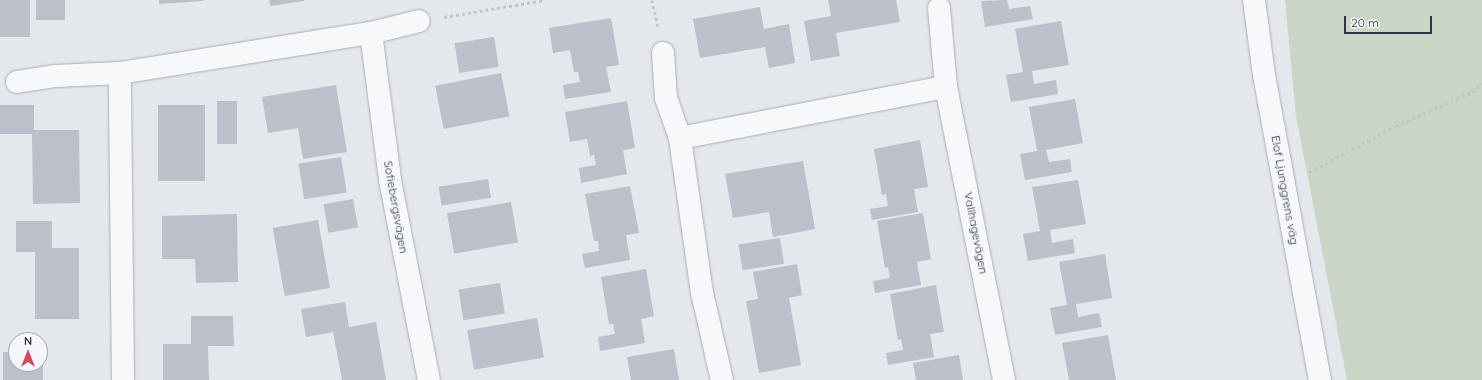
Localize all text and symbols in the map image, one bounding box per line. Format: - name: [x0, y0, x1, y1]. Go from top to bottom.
- scale bar: [1346, 8, 1434, 34]
- text: 20 m: [1351, 15, 1379, 30]
- street label: Elof Ljunggrens väg: [1268, 134, 1302, 246]
- street label: Sofiebergsvägen: [381, 160, 411, 254]
- street label: Vallhagevägen: [961, 191, 991, 275]
- north arrow: [8, 332, 48, 372]
- text: N: [24, 334, 32, 348]

